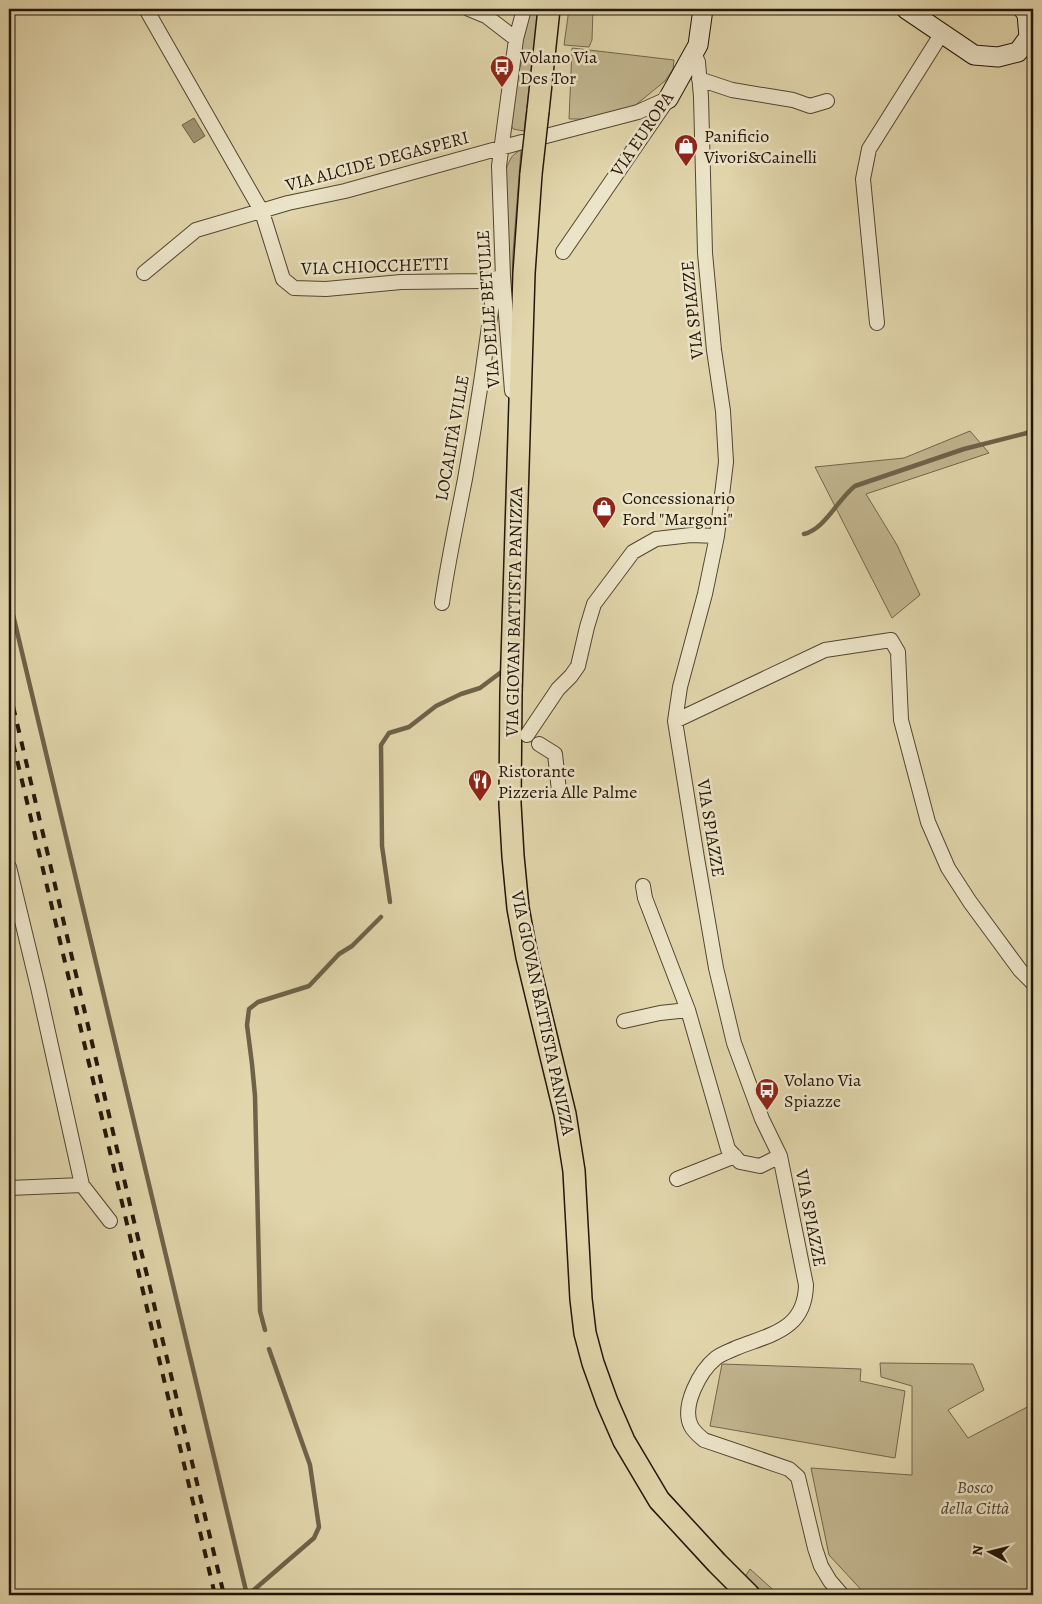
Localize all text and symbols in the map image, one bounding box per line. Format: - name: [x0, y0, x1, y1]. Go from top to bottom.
- place label: Volano Via Des Tor: [519, 45, 598, 90]
- bus stop icon: Volano Via Des Tor: [489, 54, 515, 88]
- street label: VIA EUROPA: [604, 86, 679, 182]
- place label: Panificio Vivori&Cainelli: [703, 124, 817, 169]
- street label: VIA ALCIDE DEGASPERI: [282, 125, 471, 197]
- shop icon: Panificio Vivori&Cainelli: [673, 133, 699, 167]
- street label: VIA DELLE BETULLE: [471, 229, 506, 390]
- street label: VIA CHIOCCHETTI: [300, 251, 449, 281]
- street label: VIA SPIAZZE: [675, 260, 709, 361]
- street label: LOCALITÀ VILLE: [429, 373, 475, 503]
- place label: Concessionario Ford "Margoni": [622, 486, 735, 531]
- street label: VIA GIOVAN BATTISTA PANIZZA: [500, 487, 528, 738]
- shop icon: Concessionario Ford "Margoni": [591, 495, 617, 529]
- place label: Ristorante Pizzeria Alle Palme: [498, 759, 637, 804]
- restaurant icon: Ristorante Pizzeria Alle Palme: [467, 768, 493, 802]
- street label: VIA SPIAZZE: [691, 776, 731, 879]
- street label: VIA GIOVAN BATTISTA PANIZZA: [505, 887, 581, 1138]
- place label: Volano Via Spiazze: [783, 1068, 862, 1113]
- bus stop icon: Volano Via Spiazze: [754, 1077, 780, 1111]
- street label: VIA SPIAZZE: [790, 1166, 832, 1269]
- park label: Bosco della Città: [941, 1475, 1009, 1520]
- north arrow: [964, 1526, 1014, 1576]
- text: N: [968, 1544, 988, 1557]

